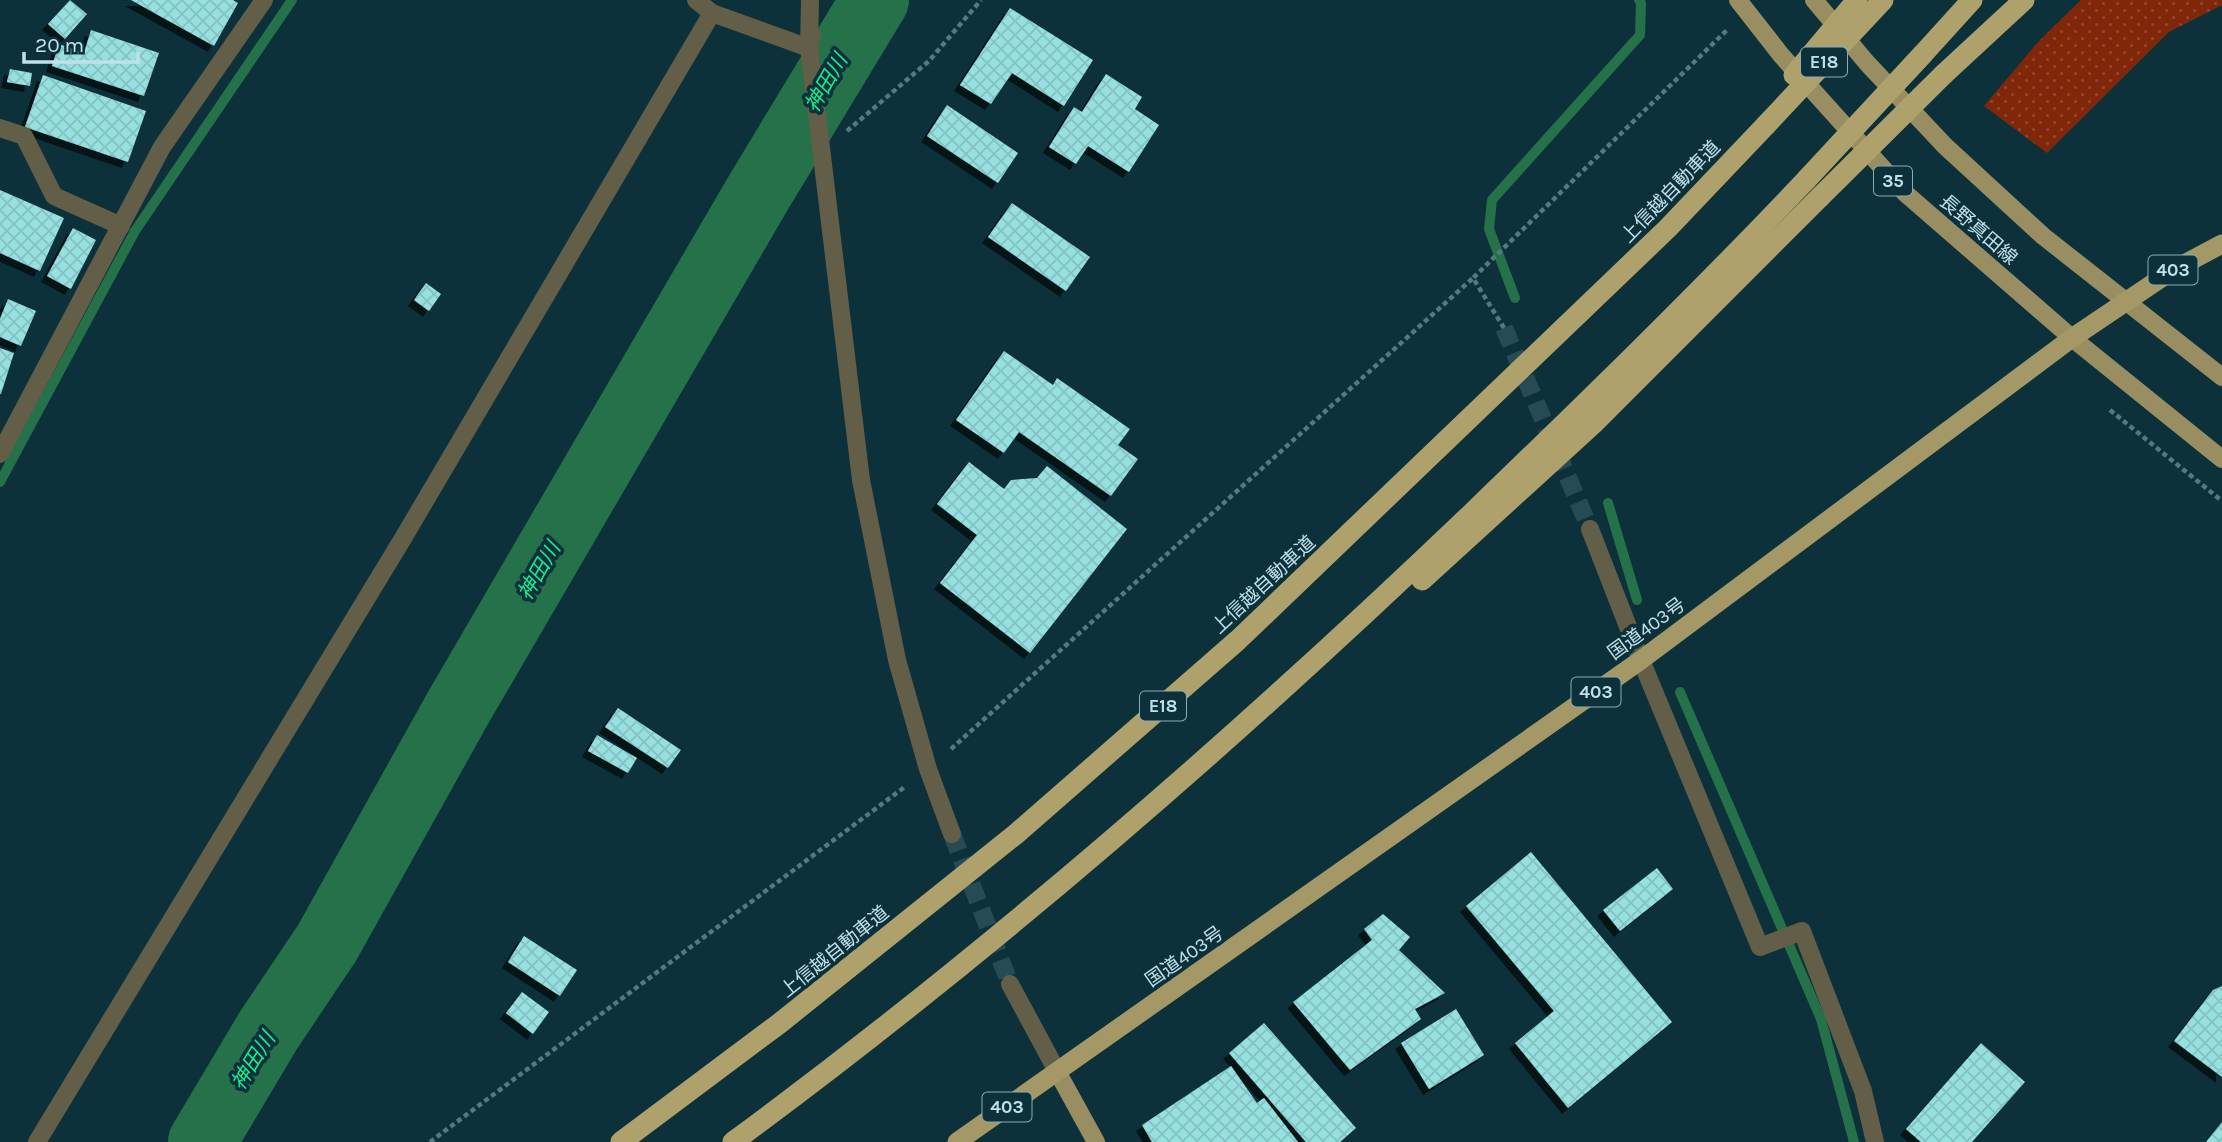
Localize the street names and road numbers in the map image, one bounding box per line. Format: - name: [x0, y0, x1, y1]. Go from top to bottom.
- road number: E18: [1801, 48, 1847, 76]
- street label: 上信越自動車道: [1617, 136, 1725, 247]
- road number: 35: [1874, 166, 1912, 196]
- street label: 長野真田線: [1935, 190, 2021, 269]
- road number: 403: [2148, 256, 2198, 284]
- street label: 上信越自動車道: [1208, 531, 1320, 638]
- street label: 国道403号: [1604, 593, 1690, 664]
- road number: 403: [1572, 678, 1620, 706]
- road number: E18: [1140, 692, 1186, 720]
- street label: 上信越自動車道: [776, 901, 893, 1002]
- street label: 国道403号: [1141, 922, 1228, 992]
- road number: 403: [982, 1092, 1032, 1122]

